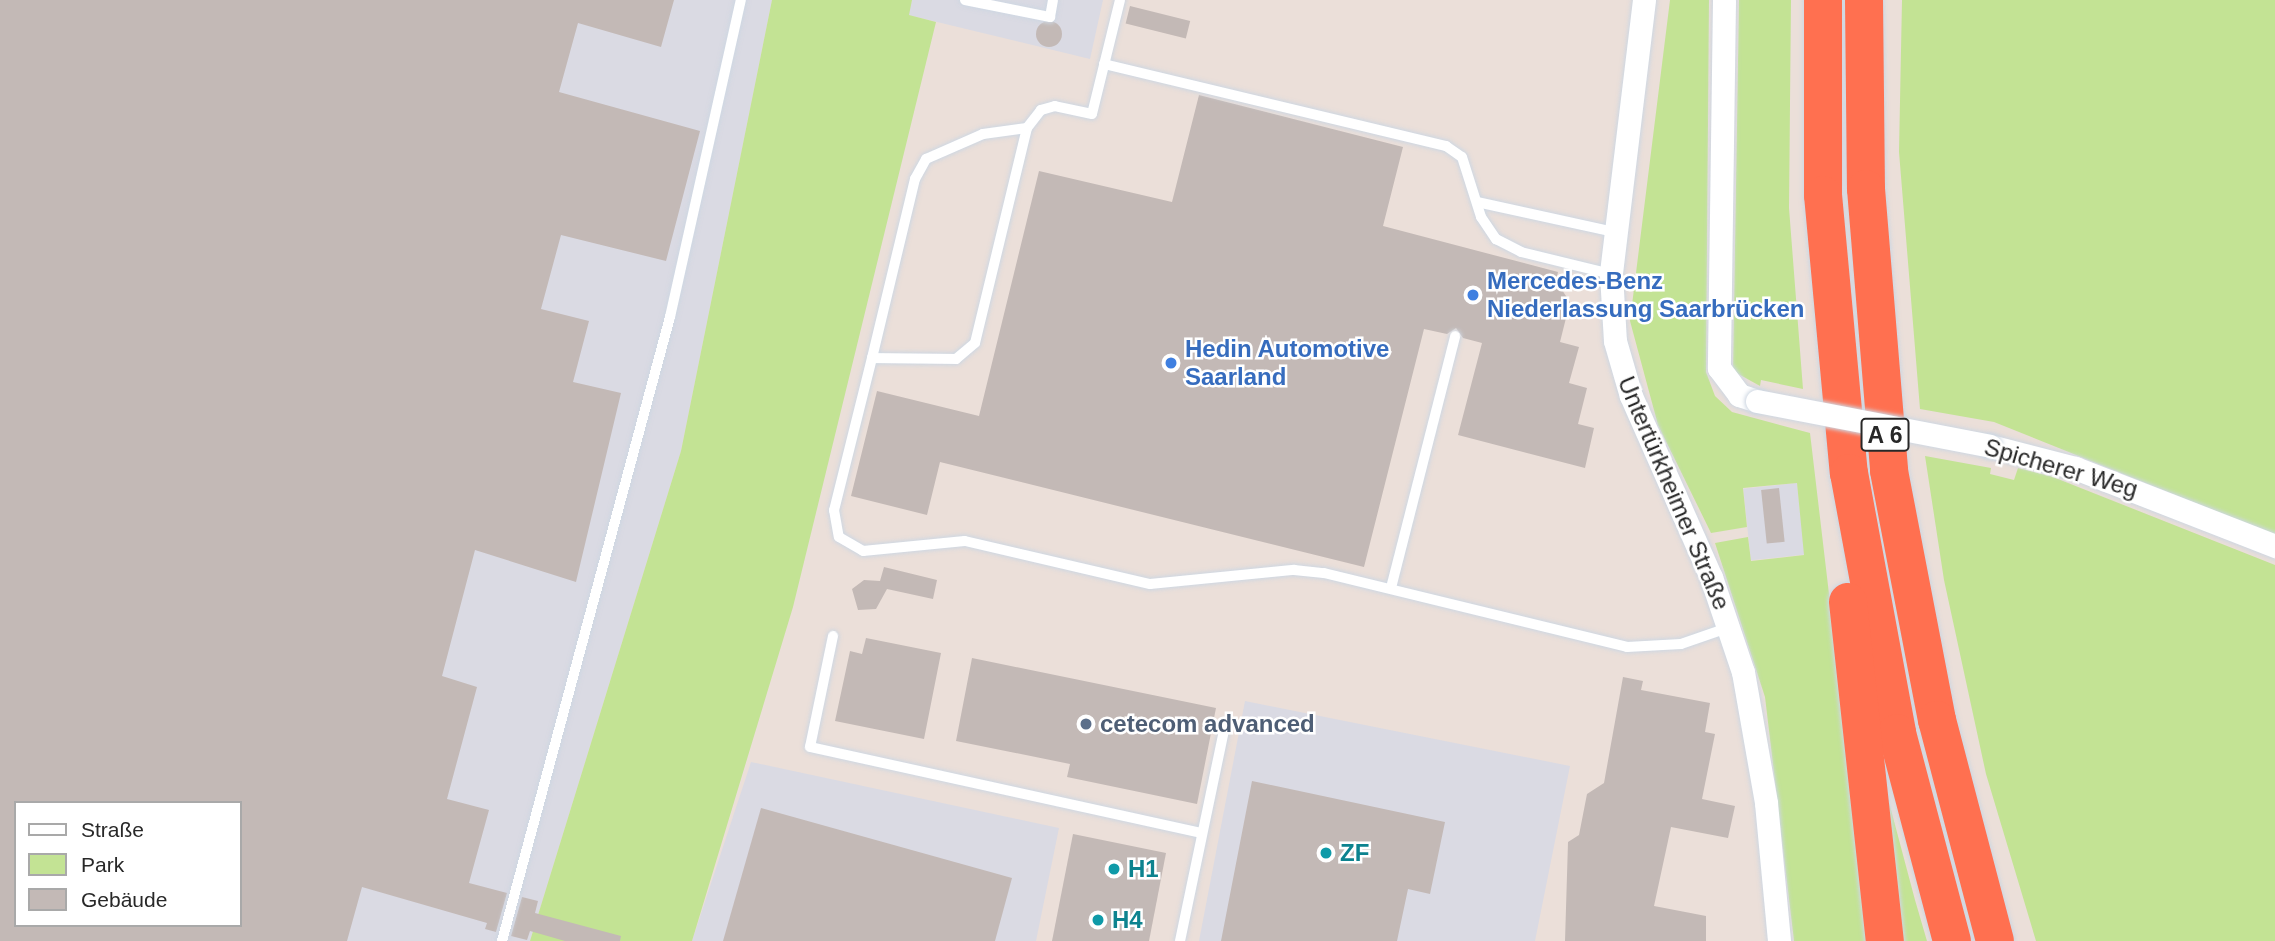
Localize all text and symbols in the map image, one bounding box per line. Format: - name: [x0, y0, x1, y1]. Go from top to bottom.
- place label: Mercedes-Benz Niederlassung Saarbrücken: [1487, 267, 1804, 323]
- marker: Mercedes-Benz Niederlassung Saarbrücken: [1465, 287, 1481, 303]
- place label: Hedin Automotive Saarland: [1185, 335, 1390, 391]
- marker: Hedin Automotive Saarland: [1163, 355, 1179, 371]
- street label: Untertürkheimer Straße: [1612, 372, 1736, 614]
- road number: A 6: [1859, 416, 1911, 454]
- street label: Spicherer Weg: [1981, 432, 2141, 504]
- place label: cetecom advanced: [1100, 710, 1315, 738]
- marker: cetecom advanced: [1078, 716, 1094, 732]
- legend: [14, 801, 242, 927]
- text: Straße: [81, 818, 144, 841]
- place label: ZF: [1340, 839, 1369, 867]
- marker: ZF: [1318, 845, 1334, 861]
- text: Park: [81, 853, 124, 876]
- place label: H1: [1128, 855, 1159, 883]
- marker: H1: [1106, 861, 1122, 877]
- text: Gebäude: [81, 888, 167, 911]
- place label: H4: [1112, 906, 1143, 934]
- marker: H4: [1090, 912, 1106, 928]

